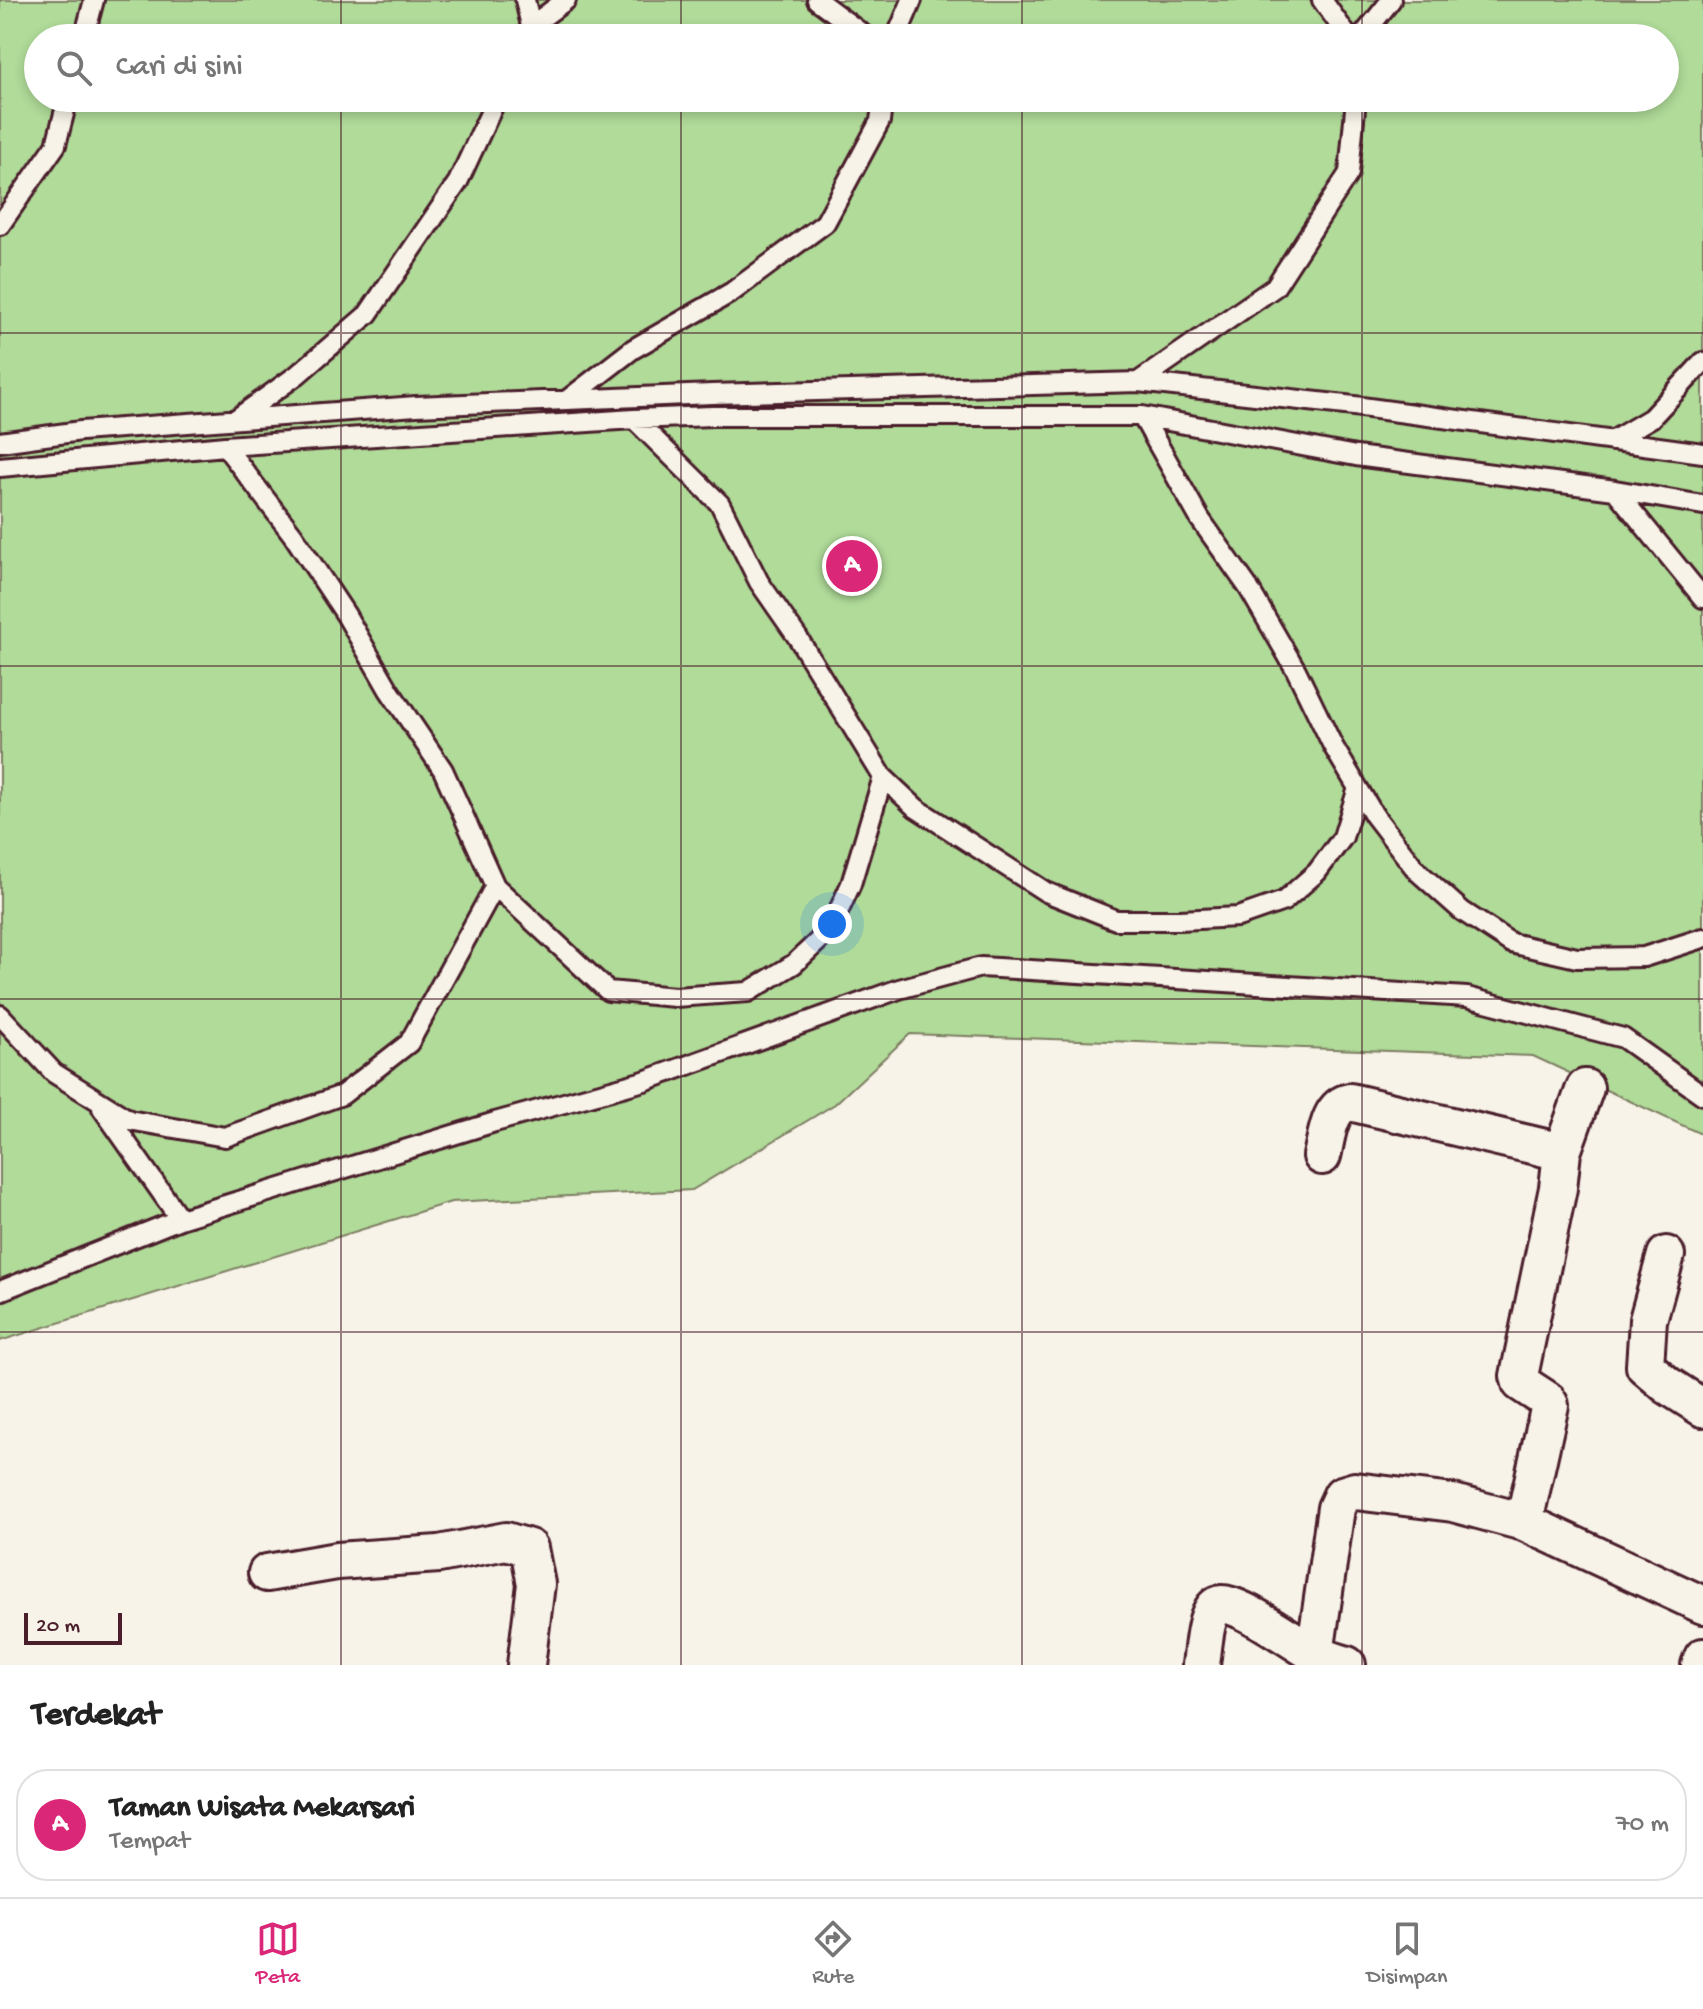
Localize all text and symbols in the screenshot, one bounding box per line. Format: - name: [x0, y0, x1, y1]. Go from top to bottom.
- search box: [24, 24, 1679, 112]
- icon: search: [52, 46, 96, 90]
- text: Cari di sini: [116, 51, 243, 86]
- pin: A: [826, 536, 878, 596]
- your location: [812, 904, 852, 944]
- scale bar: [24, 1609, 122, 1645]
- text: 20 m: [36, 1614, 80, 1640]
- text: Terdekat: [32, 1697, 160, 1737]
- text: Taman Wisata Mekarsari: [110, 1792, 415, 1827]
- text: A: [52, 1810, 68, 1841]
- text: 70 m: [1616, 1810, 1669, 1841]
- text: Tempat: [110, 1827, 190, 1858]
- tab: Peta: [256, 1917, 300, 1991]
- tab: Rute: [811, 1917, 855, 1991]
- tab: Disimpan: [1366, 1917, 1447, 1991]

